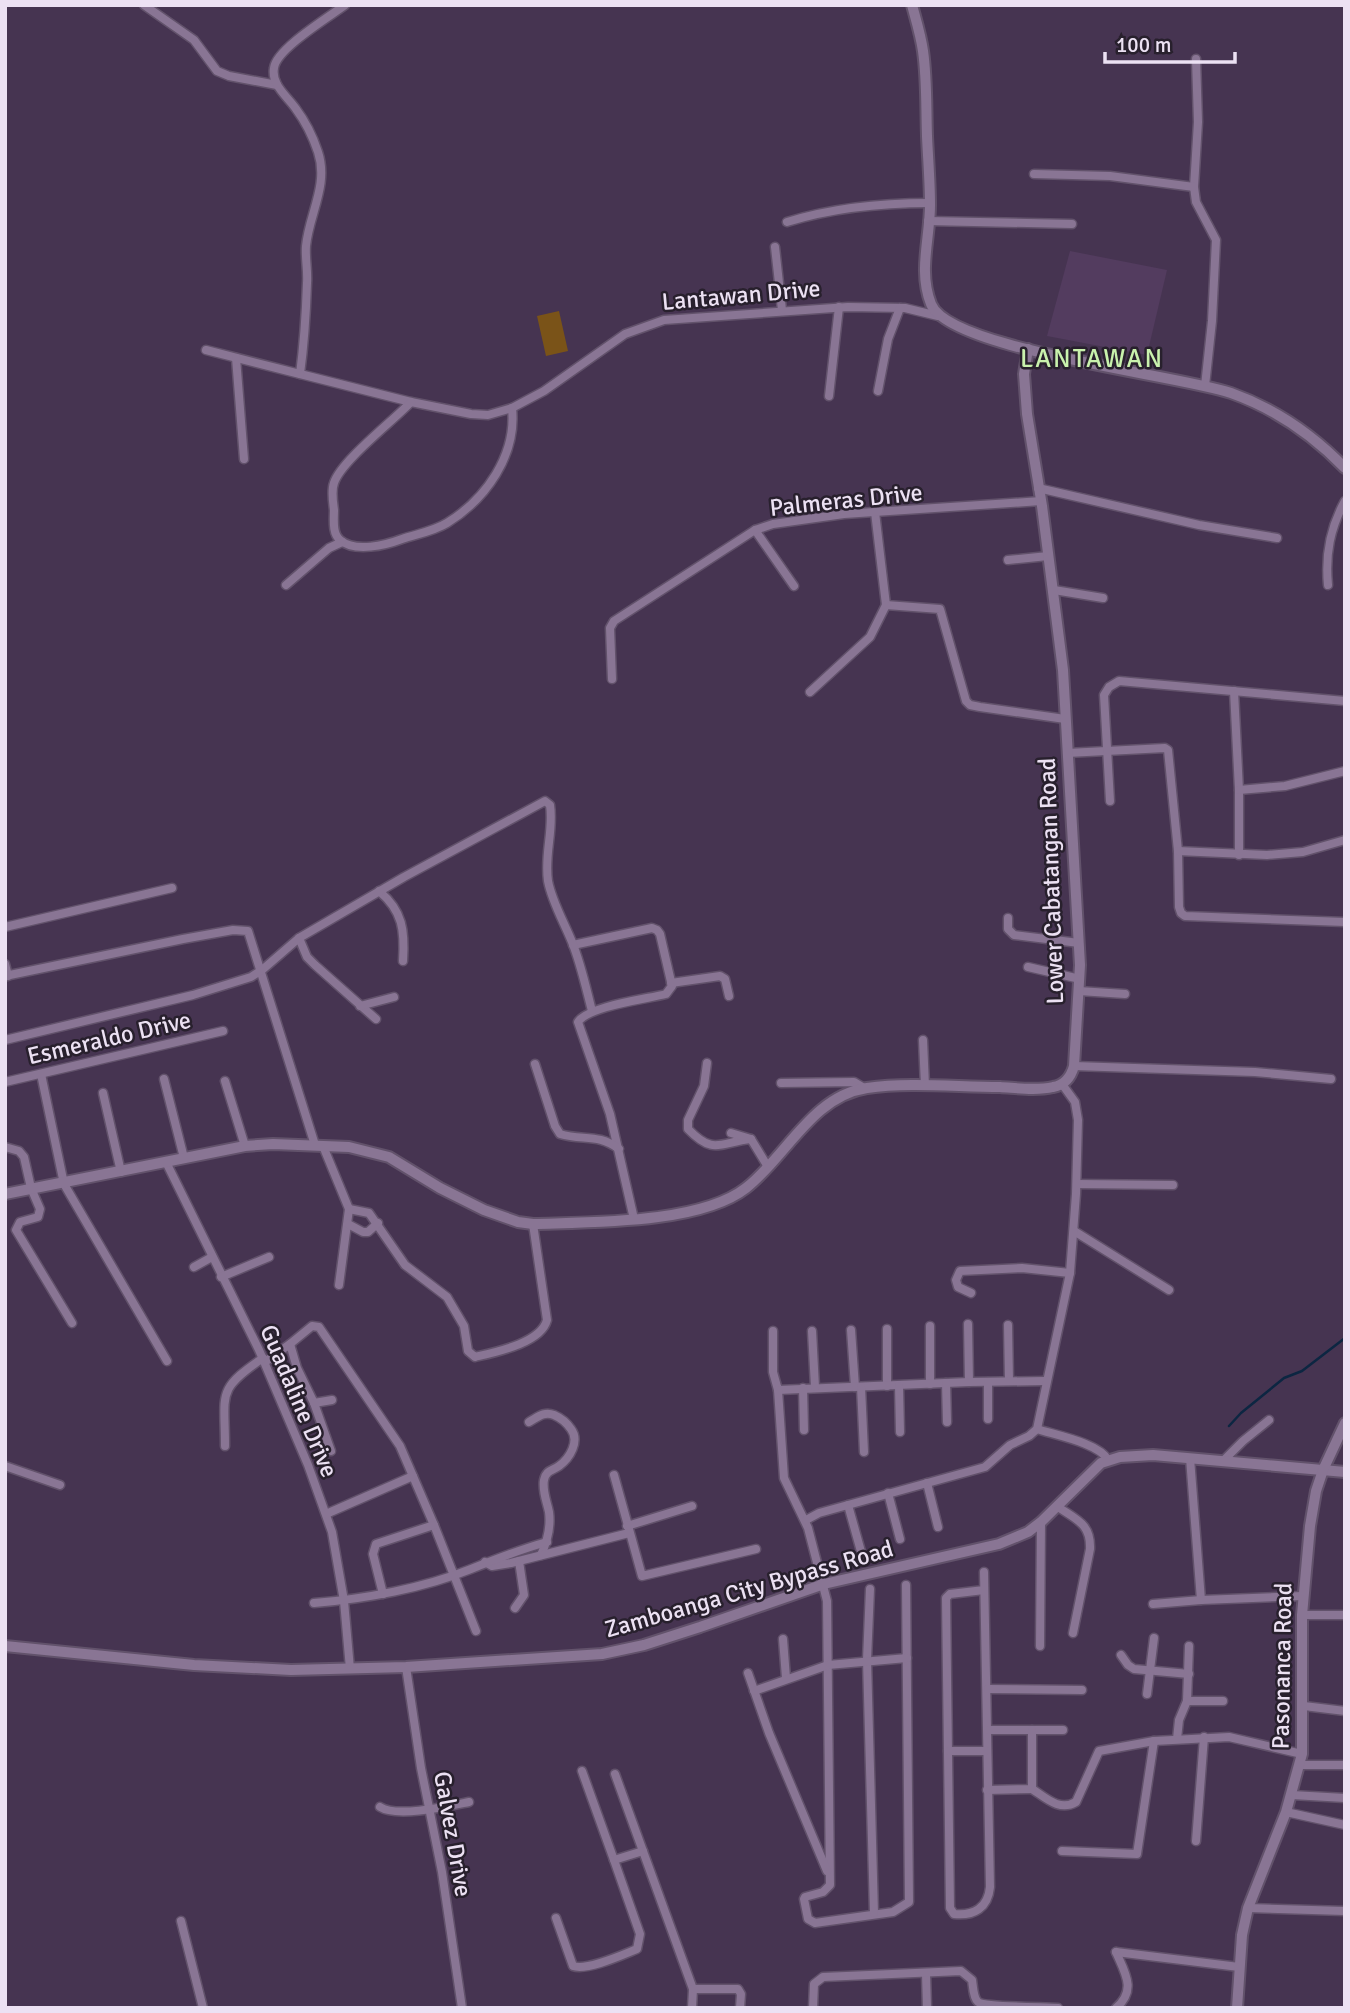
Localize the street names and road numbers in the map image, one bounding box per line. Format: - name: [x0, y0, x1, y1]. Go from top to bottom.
- street label: Lantawan Drive: [660, 273, 822, 317]
- street label: Palmeras Drive: [768, 477, 924, 523]
- street label: Lower Cabatangan Road: [1032, 757, 1070, 1005]
- street label: Esmeraldo Drive: [24, 1005, 194, 1071]
- street label: Guadaline Drive: [253, 1320, 345, 1482]
- street label: Zamboanga City Bypass Road: [601, 1533, 897, 1645]
- street label: Pasonanca Road: [1266, 1582, 1298, 1750]
- street label: Galvez Drive: [427, 1769, 479, 1899]

